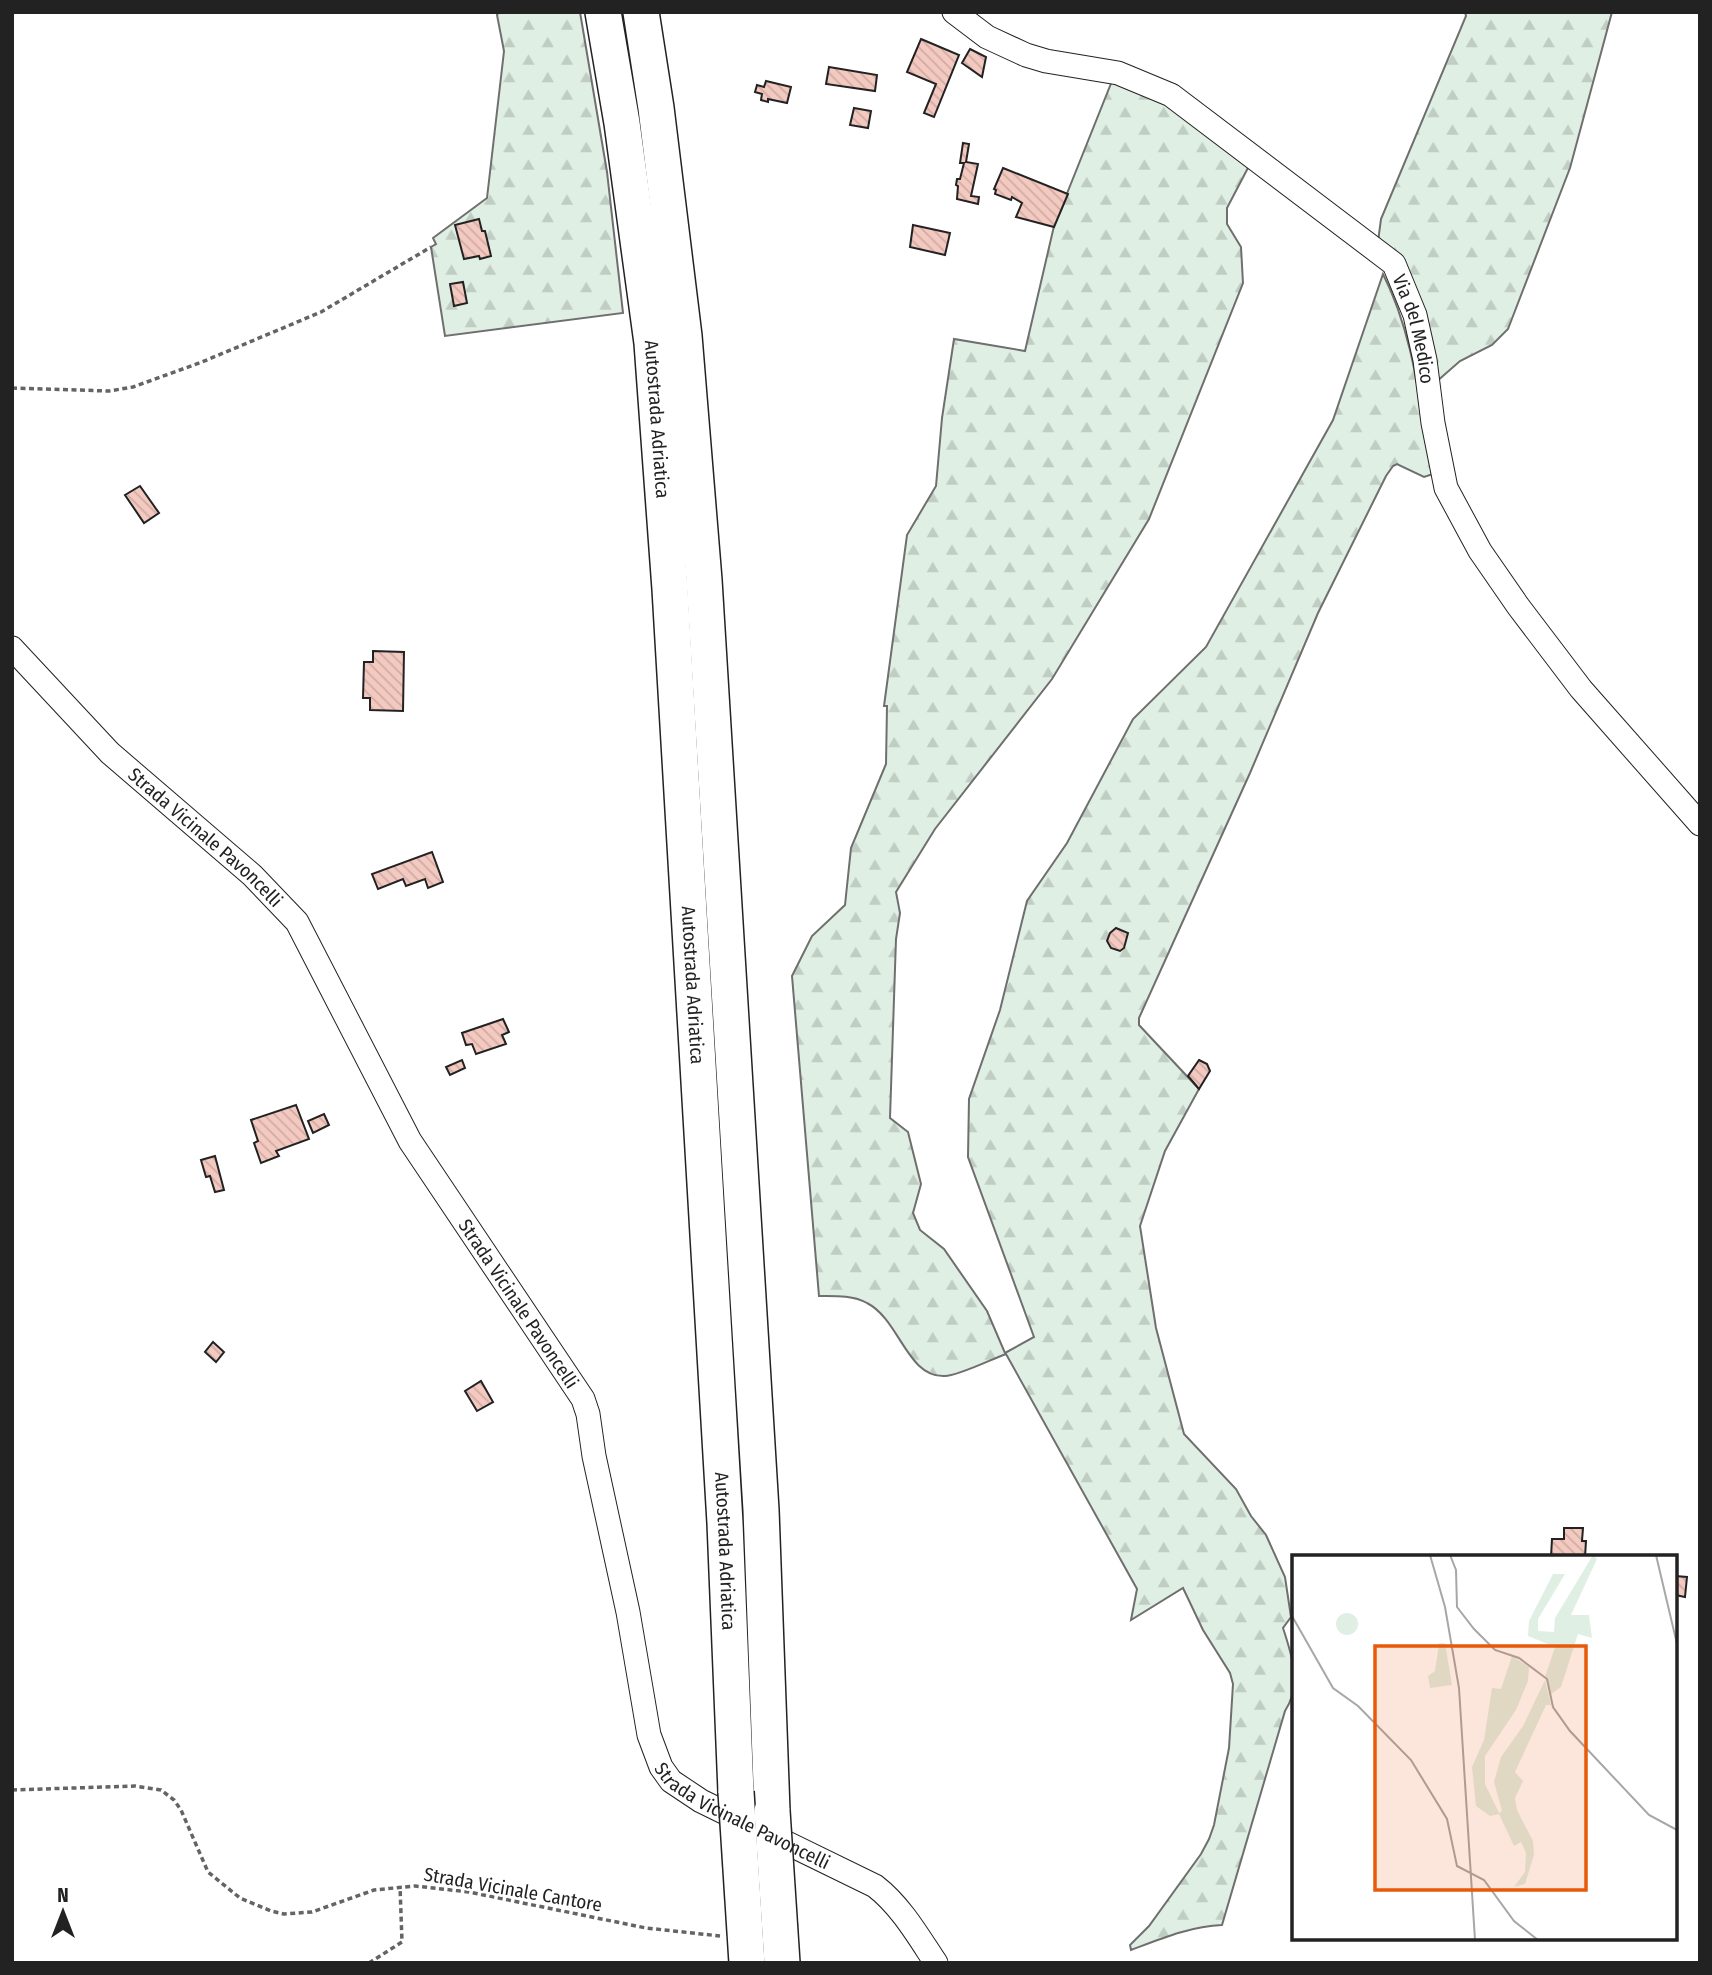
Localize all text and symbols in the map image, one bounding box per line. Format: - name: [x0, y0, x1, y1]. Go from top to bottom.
- street label: Via del Medico: [1388, 271, 1439, 385]
- street label: Autostrada Adriatica: [640, 339, 674, 499]
- street label: Strada Vicinale Pavoncelli: [123, 763, 287, 912]
- street label: Autostrada Adriatica: [677, 905, 709, 1065]
- street label: Strada Vicinale Pavoncelli: [454, 1215, 583, 1393]
- street label: Autostrada Adriatica: [710, 1471, 740, 1631]
- inset map: [1292, 1555, 1677, 1940]
- street label: Strada Vicinale Pavoncelli: [649, 1758, 834, 1874]
- street label: Strada Vicinale Cantore: [422, 1863, 604, 1916]
- north arrow: [28, 1877, 98, 1947]
- text: N: [57, 1884, 69, 1907]

